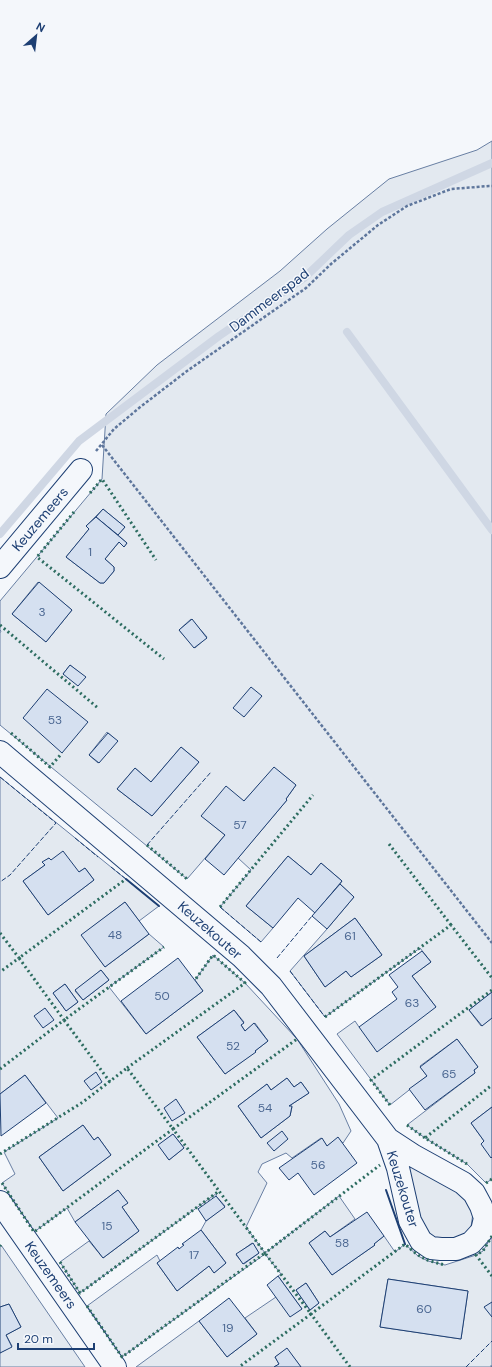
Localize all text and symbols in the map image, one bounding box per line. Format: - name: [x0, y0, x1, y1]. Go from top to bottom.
- north arrow: [16, 16, 56, 56]
- text: N: [34, 19, 48, 35]
- street label: Dammeerspad: [225, 264, 313, 336]
- street label: Keuzemeers: [8, 483, 72, 555]
- house number: 1: [88, 544, 92, 560]
- house number: 3: [38, 604, 46, 620]
- house number: 53: [48, 712, 62, 728]
- house number: 57: [233, 817, 247, 833]
- street label: Keuzekouter: [174, 897, 246, 963]
- house number: 48: [108, 927, 122, 943]
- house number: 61: [344, 928, 356, 944]
- house number: 50: [154, 988, 170, 1004]
- house number: 63: [405, 995, 419, 1011]
- house number: 52: [226, 1038, 240, 1054]
- house number: 65: [442, 1066, 456, 1082]
- house number: 54: [258, 1100, 272, 1116]
- street label: Keuzekouter: [383, 1148, 423, 1230]
- house number: 56: [311, 1157, 325, 1173]
- house number: 15: [101, 1218, 113, 1234]
- house number: 58: [335, 1235, 349, 1251]
- street label: Keuzemeers: [21, 1238, 81, 1312]
- house number: 17: [189, 1247, 199, 1263]
- house number: 60: [416, 1301, 432, 1317]
- house number: 19: [222, 1320, 234, 1336]
- scale bar: [18, 1325, 94, 1351]
- text: 20 m: [24, 1331, 53, 1347]

